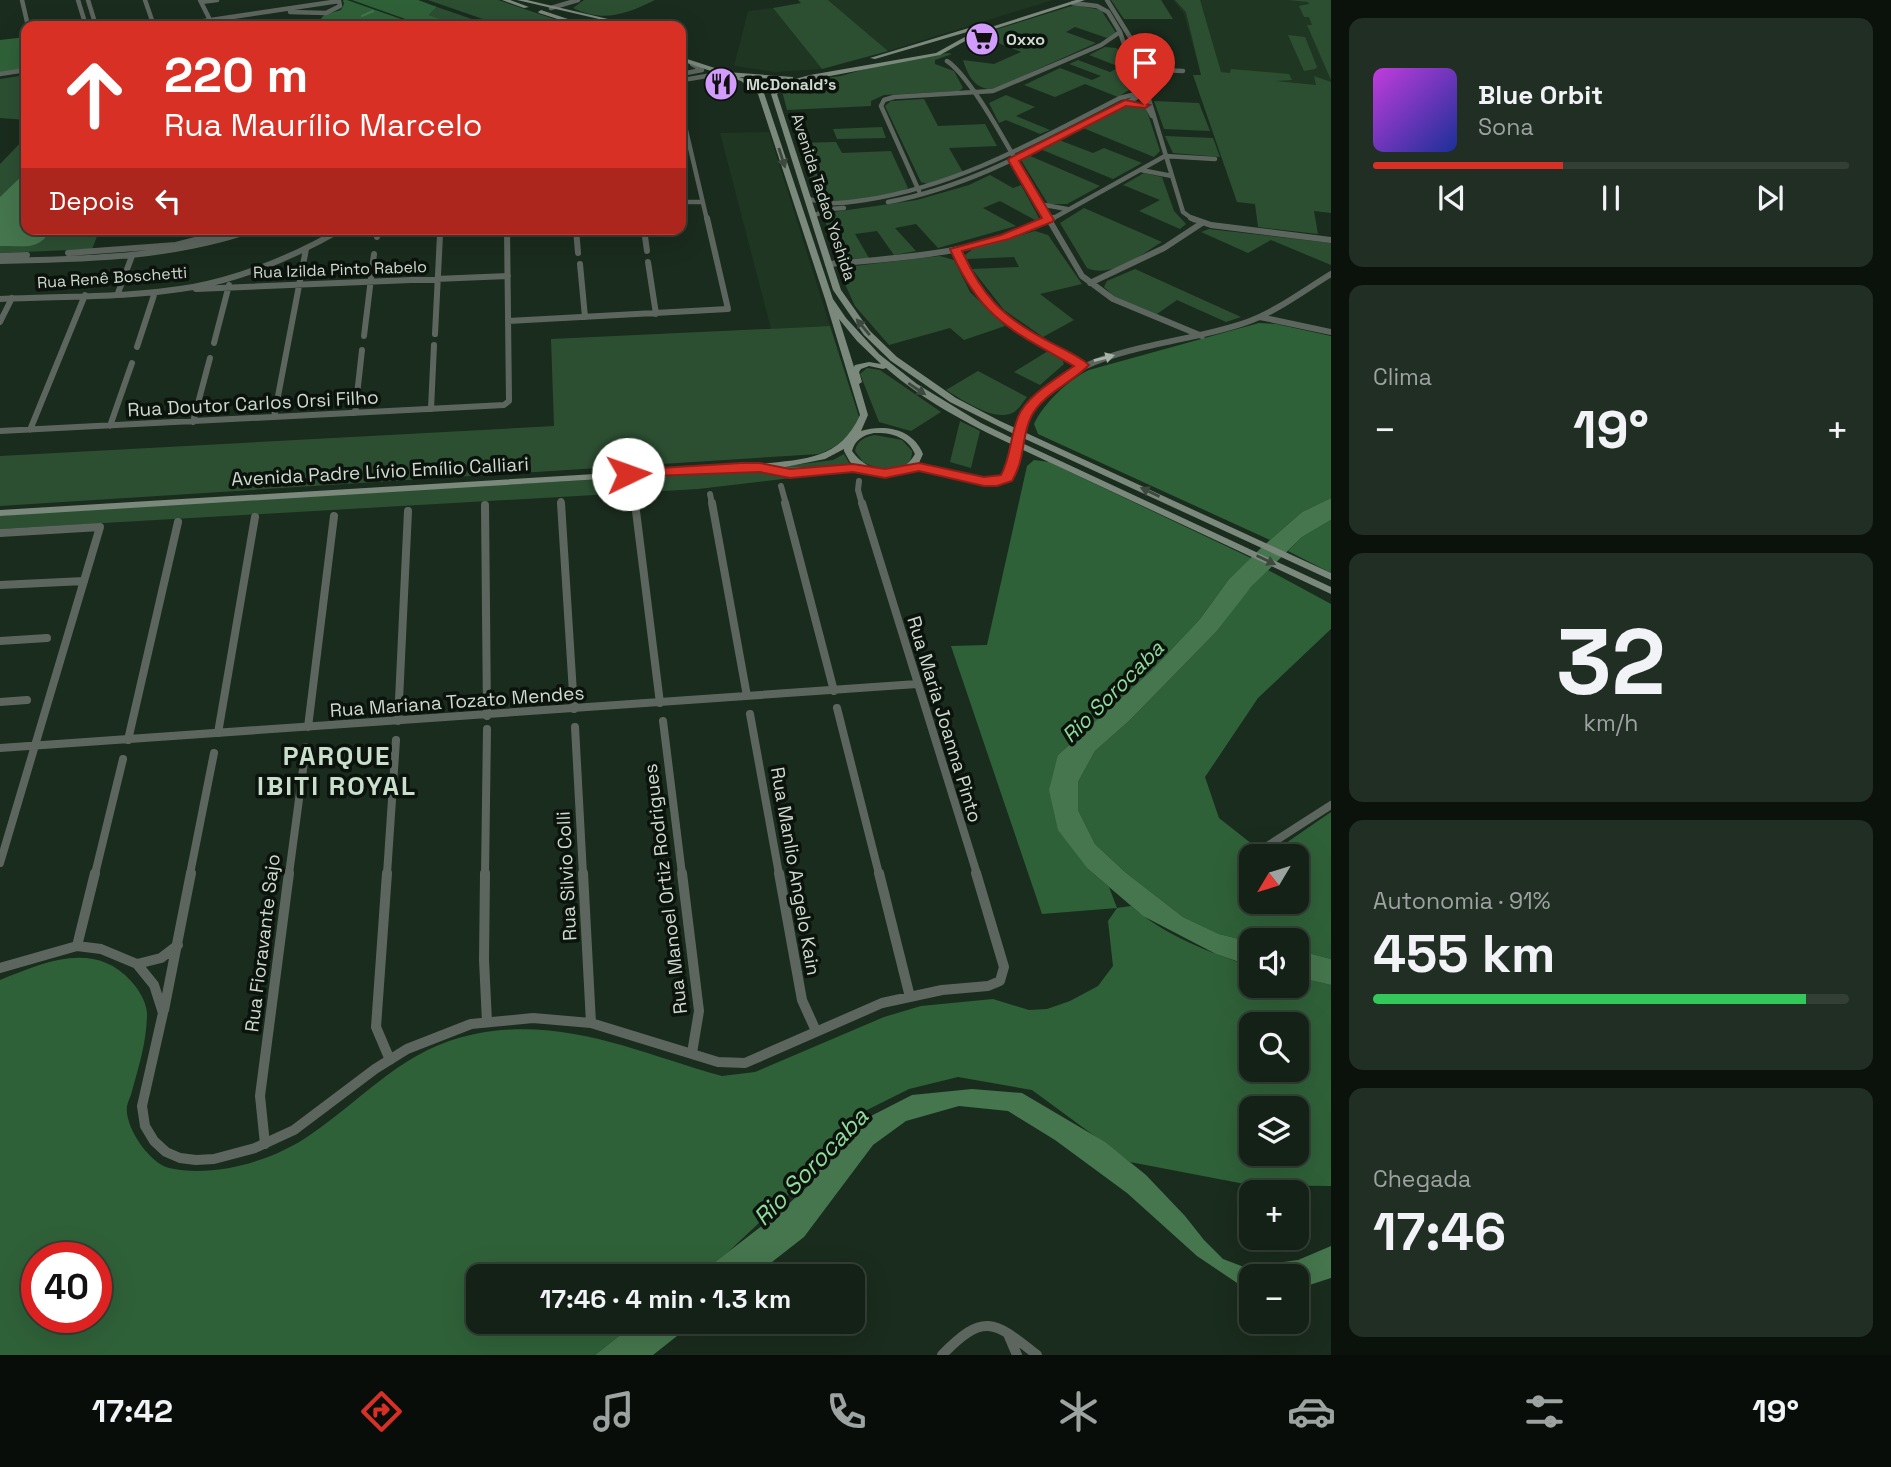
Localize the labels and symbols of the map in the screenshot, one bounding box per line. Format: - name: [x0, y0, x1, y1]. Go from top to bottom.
- supermarket icon: Oxxo: [963, 20, 1001, 58]
- place label: Oxxo: [1006, 29, 1045, 50]
- pin: [1115, 33, 1175, 105]
- restaurant icon: McDonald's: [702, 65, 740, 103]
- place label: McDonald's: [746, 74, 836, 95]
- street label: Avenida Tadao Yoshida: [787, 111, 860, 283]
- one-way arrow: [778, 147, 788, 168]
- street label: Rua Izilda Pinto Rabelo: [253, 256, 427, 283]
- street label: Rua Renê Boschetti: [36, 262, 188, 293]
- one-way arrow: [855, 318, 870, 336]
- one-way arrow: [1094, 353, 1115, 363]
- one-way arrow: [908, 382, 926, 396]
- street label: Rua Doutor Carlos Orsi Filho: [127, 384, 379, 423]
- position arrow: [591, 437, 665, 511]
- street label: Avenida Padre Lívio Emílio Calliari: [230, 451, 530, 492]
- one-way arrow: [1140, 486, 1160, 497]
- one-way arrow: [1256, 554, 1276, 565]
- street label: Rua Maria Joanna Pinto: [901, 613, 988, 825]
- water label: Rio Sorocaba: [1056, 634, 1170, 748]
- street label: Rua Mariana Tozato Mendes: [329, 680, 585, 723]
- district label: PARQUE IBITI ROYAL: [257, 739, 417, 803]
- street label: Rua Manoel Ortiz Rodrigues: [638, 762, 693, 1015]
- street label: Rua Manlio Angelo Kain: [765, 765, 826, 977]
- street label: Rua Silvio Colli: [551, 811, 582, 941]
- north arrow: [1239, 844, 1309, 914]
- street label: Rua Fioravante Sajo: [239, 853, 286, 1033]
- water label: Rio Sorocaba: [747, 1101, 875, 1232]
- speed limit sign: 40: [21, 1242, 112, 1333]

